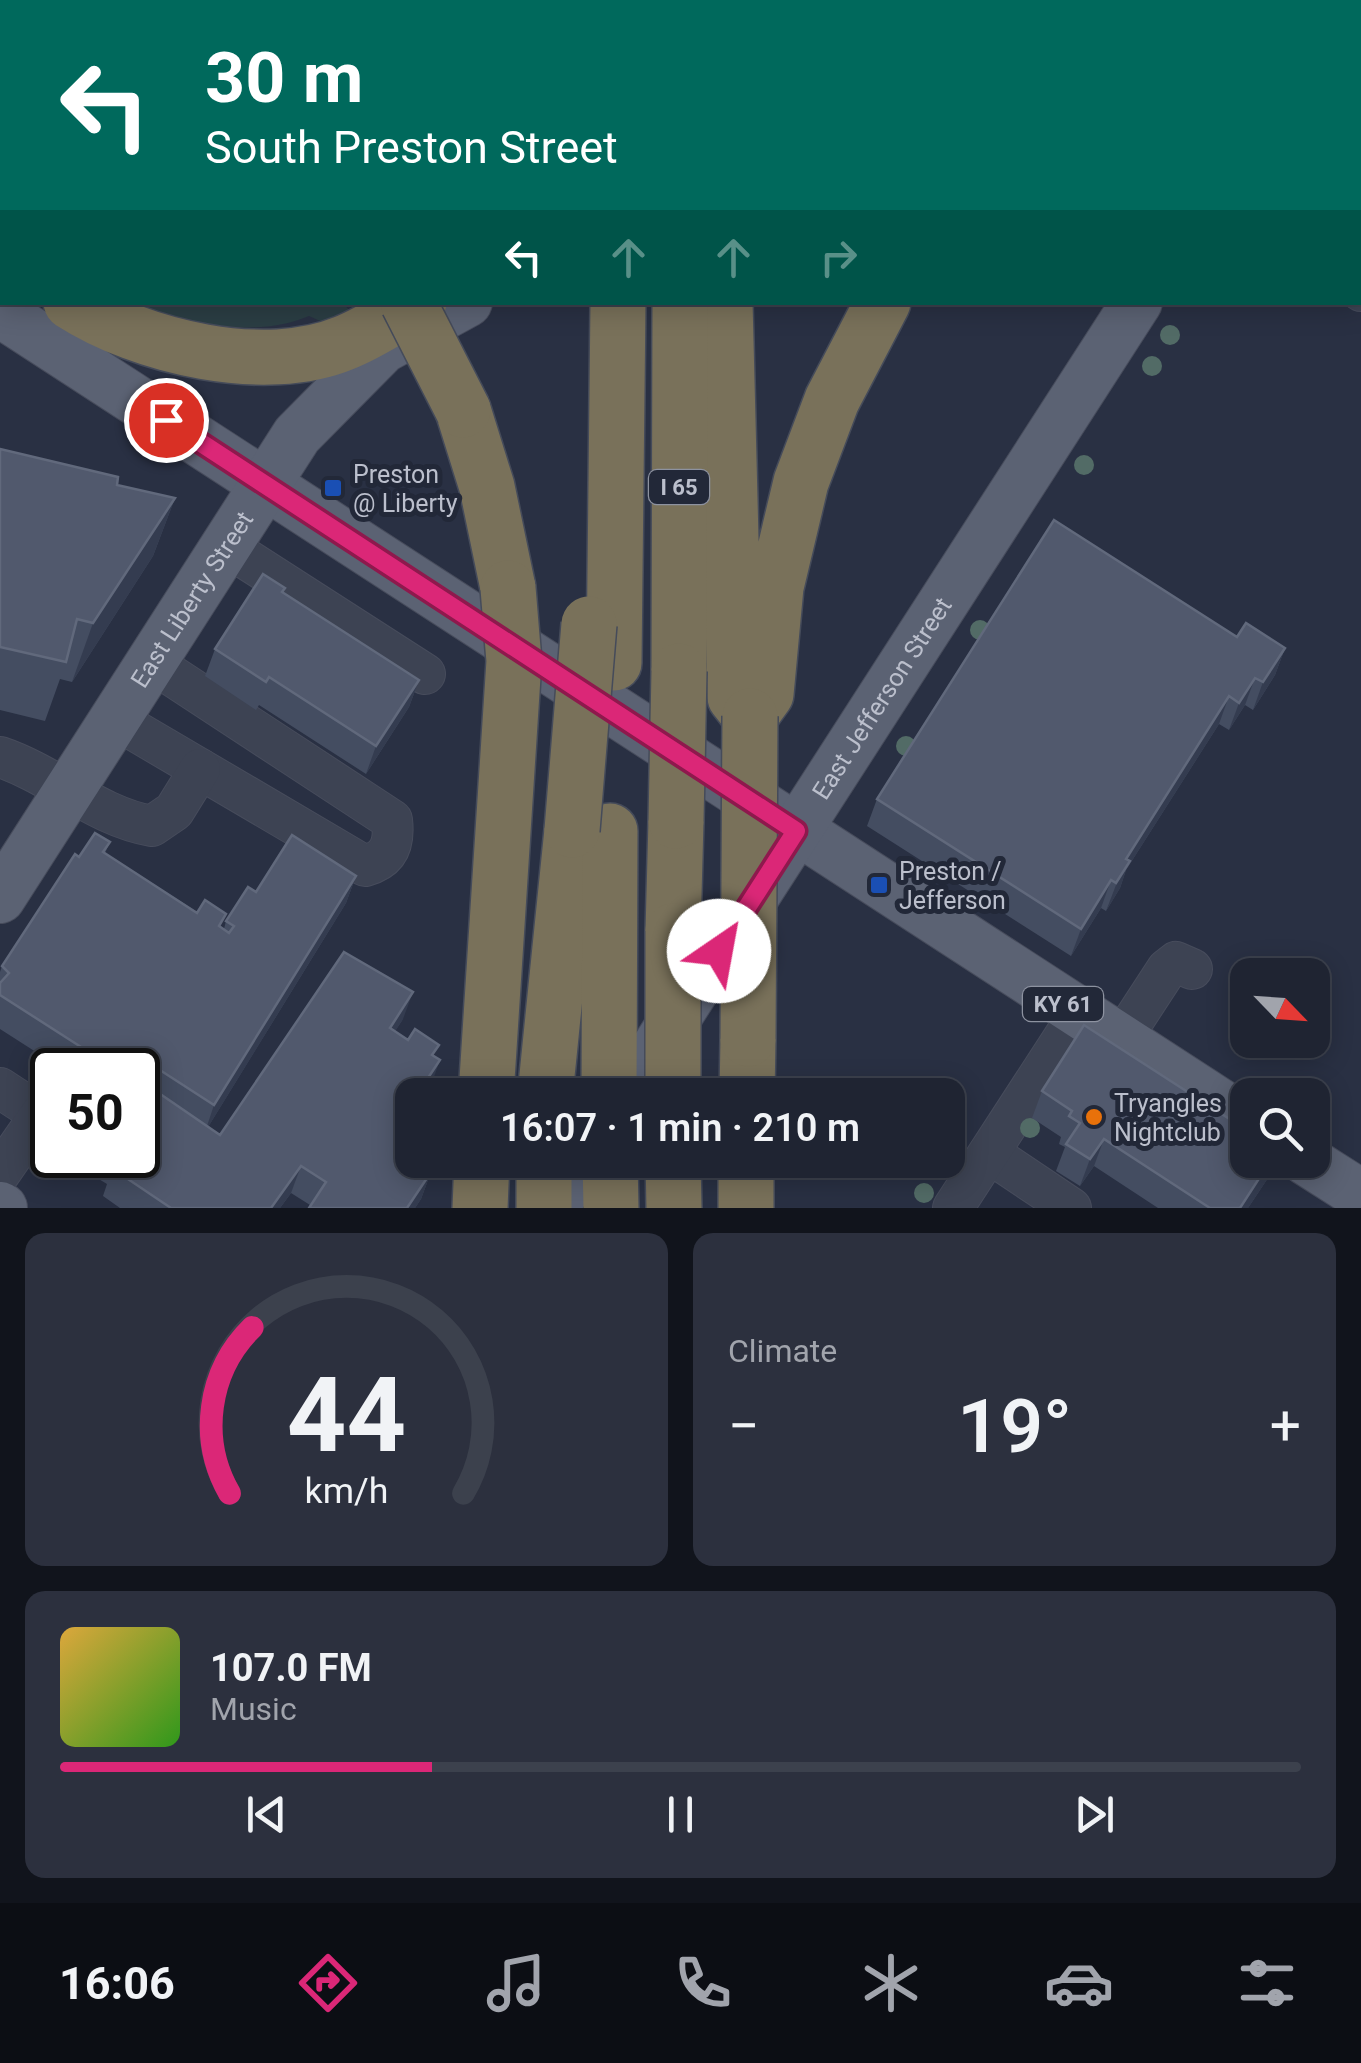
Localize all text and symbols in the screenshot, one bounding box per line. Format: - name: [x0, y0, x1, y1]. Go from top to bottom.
- text: 30 m: [205, 37, 363, 119]
- icon: left: [40, 40, 170, 170]
- text: South Preston Street: [205, 121, 618, 174]
- icon: left: [496, 230, 551, 285]
- icon: ahead: [601, 230, 656, 285]
- icon: ahead: [706, 230, 761, 285]
- icon: right: [811, 230, 866, 285]
- pin: [124, 378, 209, 463]
- icon: arrive: [139, 393, 194, 448]
- place label: Preston @ Liberty: [353, 460, 458, 518]
- road number: I 65: [649, 470, 709, 504]
- marker: Preston @ Liberty: [322, 477, 344, 499]
- street label: East Liberty Street: [125, 506, 259, 693]
- street label: East Jefferson Street: [806, 592, 958, 805]
- place label: Preston / Jefferson: [899, 857, 1006, 915]
- marker: Preston / Jefferson: [868, 874, 890, 896]
- position arrow: [667, 899, 771, 1003]
- north arrow: [1230, 958, 1330, 1058]
- map controls: [1230, 958, 1330, 1178]
- road number: KY 61: [1023, 987, 1103, 1021]
- speed limit sign: 50: [30, 1048, 160, 1178]
- button: search: [1230, 1078, 1330, 1178]
- place label: Tryangles Nightclub: [1114, 1089, 1222, 1147]
- text: 16:07 · 1 min · 210 m: [500, 1106, 860, 1150]
- marker: Tryangles Nightclub: [1083, 1106, 1105, 1128]
- text: Climate: [728, 1332, 837, 1370]
- text: 44: [287, 1355, 406, 1476]
- text: 19°: [957, 1382, 1072, 1470]
- text: −: [728, 1394, 759, 1458]
- text: +: [1270, 1394, 1301, 1458]
- text: km/h: [305, 1470, 388, 1512]
- text: 107.0 FM: [210, 1646, 372, 1690]
- text: Music: [210, 1690, 297, 1728]
- icon: previous: [239, 1787, 294, 1842]
- icon: pause: [653, 1787, 708, 1842]
- icon: next: [1067, 1787, 1122, 1842]
- icon: directions: [293, 1948, 363, 2018]
- icon: music: [481, 1948, 551, 2018]
- icon: phone: [668, 1948, 738, 2018]
- icon: climate: [856, 1948, 926, 2018]
- icon: car: [1044, 1948, 1114, 2018]
- icon: filters: [1232, 1948, 1302, 2018]
- text: 16:06: [59, 1957, 175, 2010]

